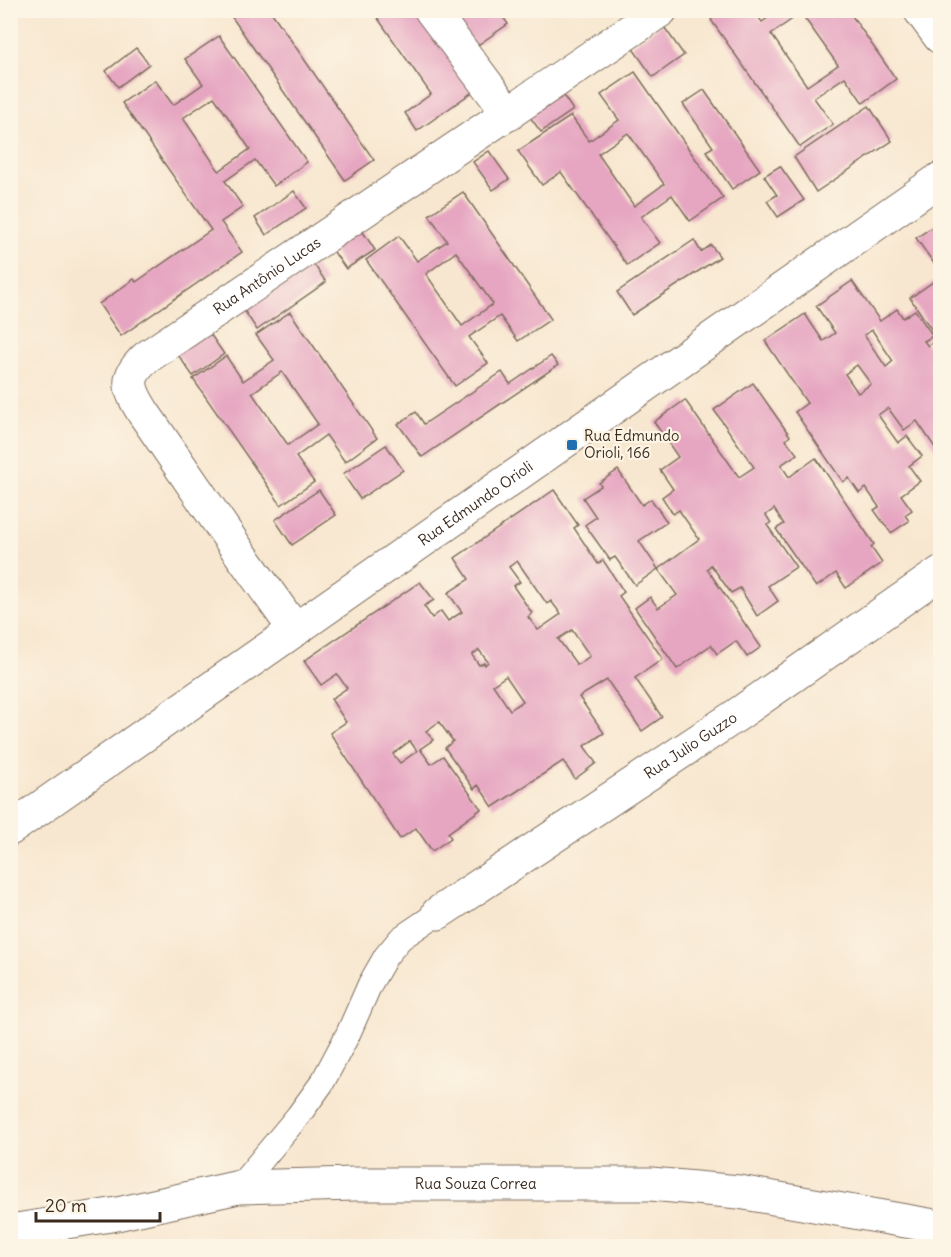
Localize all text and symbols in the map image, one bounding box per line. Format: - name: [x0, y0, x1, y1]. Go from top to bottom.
- street label: Rua Antônio Lucas: [209, 232, 324, 319]
- place label: Rua Edmundo Orioli, 166: [584, 426, 679, 462]
- marker: Rua Edmundo Orioli, 166: [565, 438, 579, 452]
- street label: Rua Edmundo Orioli: [414, 457, 536, 550]
- street label: Rua Julio Guzzo: [640, 708, 741, 783]
- street label: Rua Souza Correa: [415, 1174, 537, 1193]
- scale bar: [36, 1185, 160, 1223]
- text: 20 m: [45, 1194, 87, 1217]

